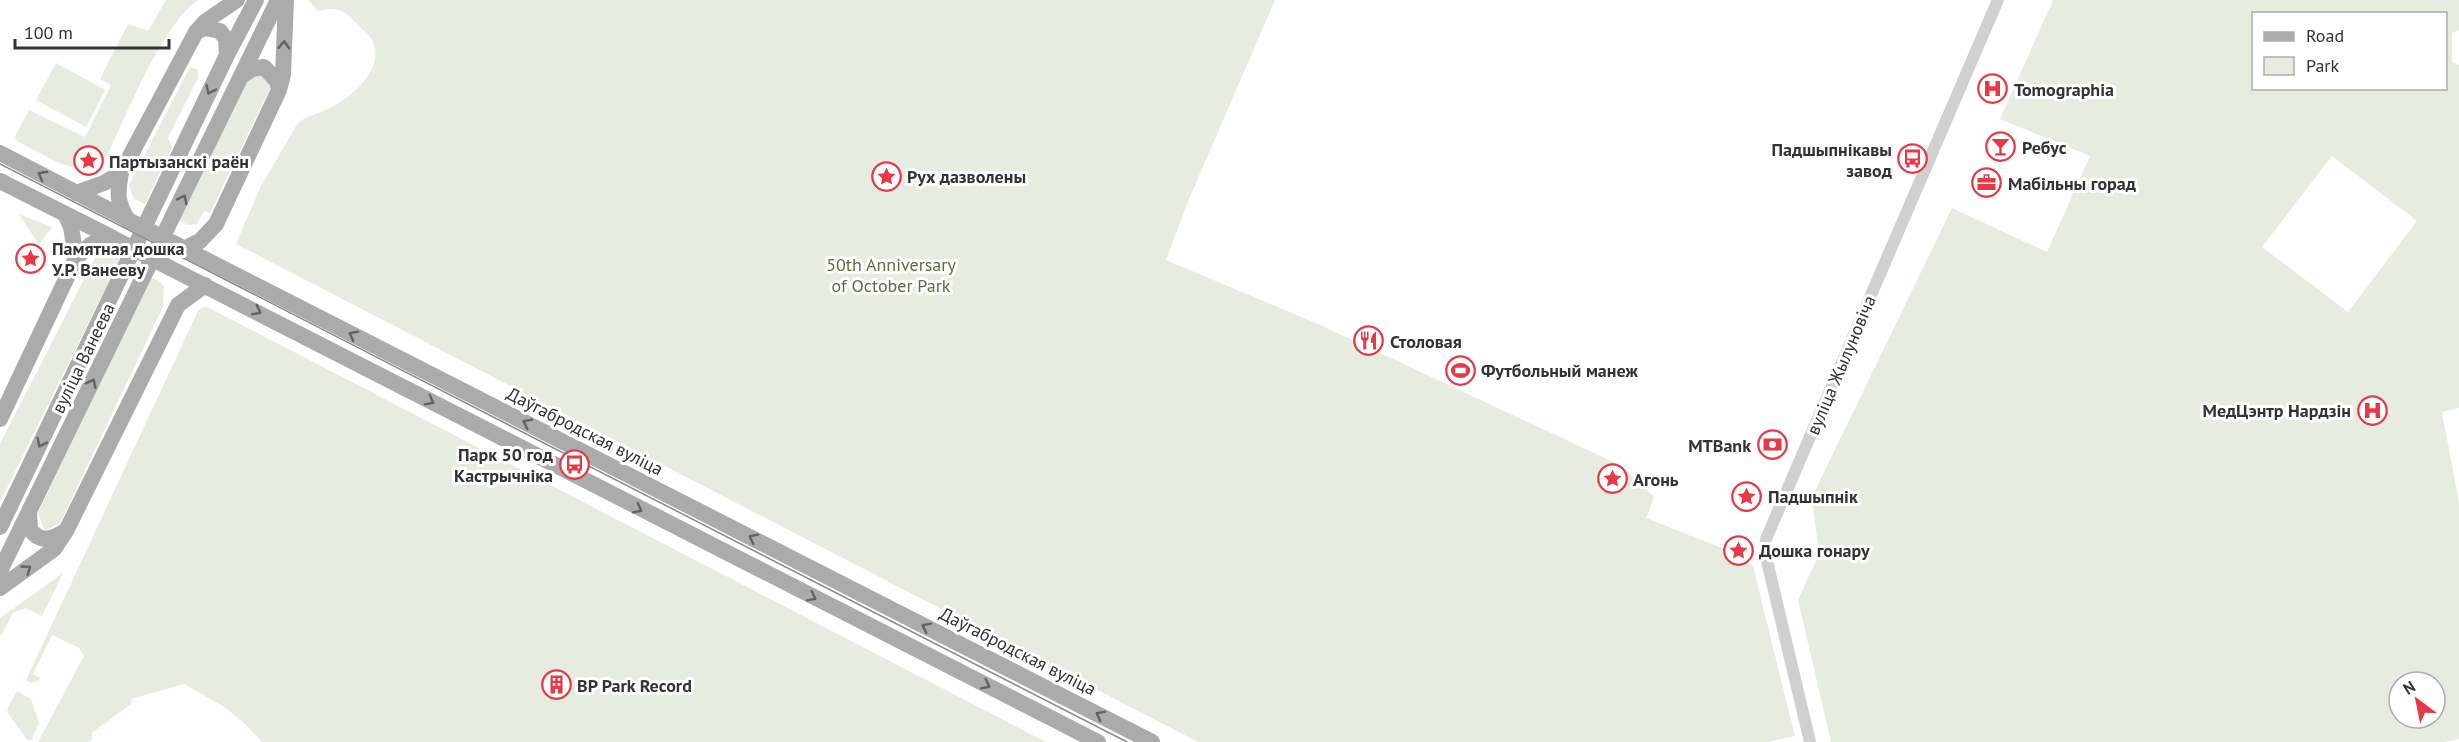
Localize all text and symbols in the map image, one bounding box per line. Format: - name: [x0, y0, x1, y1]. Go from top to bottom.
- scale bar: [15, 12, 170, 50]
- legend: [2252, 12, 2447, 90]
- text: 100 m: [24, 21, 73, 44]
- text: Road: [2306, 24, 2344, 47]
- one-way arrow: [278, 41, 291, 50]
- text: Park: [2306, 54, 2339, 77]
- hospital icon: Tomographia: [1977, 73, 2009, 105]
- place label: Tomographia: [2014, 78, 2114, 101]
- one-way arrow: [206, 83, 218, 94]
- bar icon: Ребус: [1985, 131, 2017, 163]
- place label: Ребус: [2022, 136, 2067, 159]
- place label: Падшыпнікавы завод: [1772, 138, 1892, 182]
- bus stop icon: Падшыпнікавы завод: [1897, 143, 1929, 175]
- place icon: Партызанскі раён: [72, 145, 104, 177]
- place label: Партызанскі раён: [109, 150, 249, 173]
- place icon: Рух дазволены: [870, 160, 902, 192]
- place label: Рух дазволены: [907, 165, 1026, 188]
- office icon: Мабільны горад: [1971, 167, 2003, 199]
- one-way arrow: [38, 171, 48, 182]
- place label: Мабільны горад: [2008, 172, 2136, 195]
- one-way arrow: [176, 194, 187, 205]
- place label: Памятная дошка У.Р. Ванееву: [51, 237, 184, 281]
- place icon: Памятная дошка У.Р. Ванееву: [15, 242, 47, 274]
- park label: 50th Anniversary of October Park: [826, 253, 956, 297]
- street label: вуліца Жылуновіча: [1801, 292, 1881, 438]
- street label: вуліца Ванеева: [46, 299, 120, 417]
- one-way arrow: [251, 304, 262, 316]
- restaurant icon: Столовая: [1353, 325, 1385, 357]
- one-way arrow: [348, 330, 359, 342]
- place label: Столовая: [1390, 330, 1462, 353]
- sports icon: Футбольный манеж: [1444, 354, 1476, 386]
- place label: Футбольный манеж: [1481, 359, 1639, 382]
- one-way arrow: [85, 379, 97, 390]
- street label: Даўгабродская вуліца: [503, 382, 667, 480]
- one-way arrow: [424, 394, 435, 405]
- hospital icon: МедЦэнтр Нардзін: [2356, 394, 2388, 426]
- place label: МедЦэнтр Нардзін: [2203, 399, 2351, 422]
- one-way arrow: [522, 419, 533, 430]
- bank icon: MTBank: [1756, 429, 1788, 461]
- place label: MTBank: [1688, 434, 1751, 457]
- one-way arrow: [36, 436, 48, 447]
- place label: Парк 50 год Кастрычніка: [454, 443, 553, 487]
- bus stop icon: Парк 50 год Кастрычніка: [558, 448, 590, 480]
- place icon: Агонь: [1596, 463, 1628, 495]
- place label: Агонь: [1633, 468, 1679, 491]
- place icon: Падшыпнік: [1731, 480, 1763, 512]
- place label: Падшыпнік: [1768, 485, 1858, 508]
- one-way arrow: [632, 501, 643, 513]
- one-way arrow: [748, 534, 759, 545]
- place icon: Дошка гонару: [1722, 534, 1754, 566]
- place label: Дошка гонару: [1759, 539, 1870, 562]
- one-way arrow: [21, 565, 32, 576]
- one-way arrow: [805, 590, 816, 601]
- street label: Даўгабродская вуліца: [936, 602, 1100, 700]
- one-way arrow: [922, 622, 933, 634]
- building icon: BP Park Record: [540, 669, 572, 701]
- north arrow: [2387, 670, 2447, 730]
- place label: BP Park Record: [577, 674, 692, 697]
- text: N: [2399, 676, 2419, 699]
- one-way arrow: [979, 678, 990, 689]
- one-way arrow: [1095, 711, 1106, 723]

